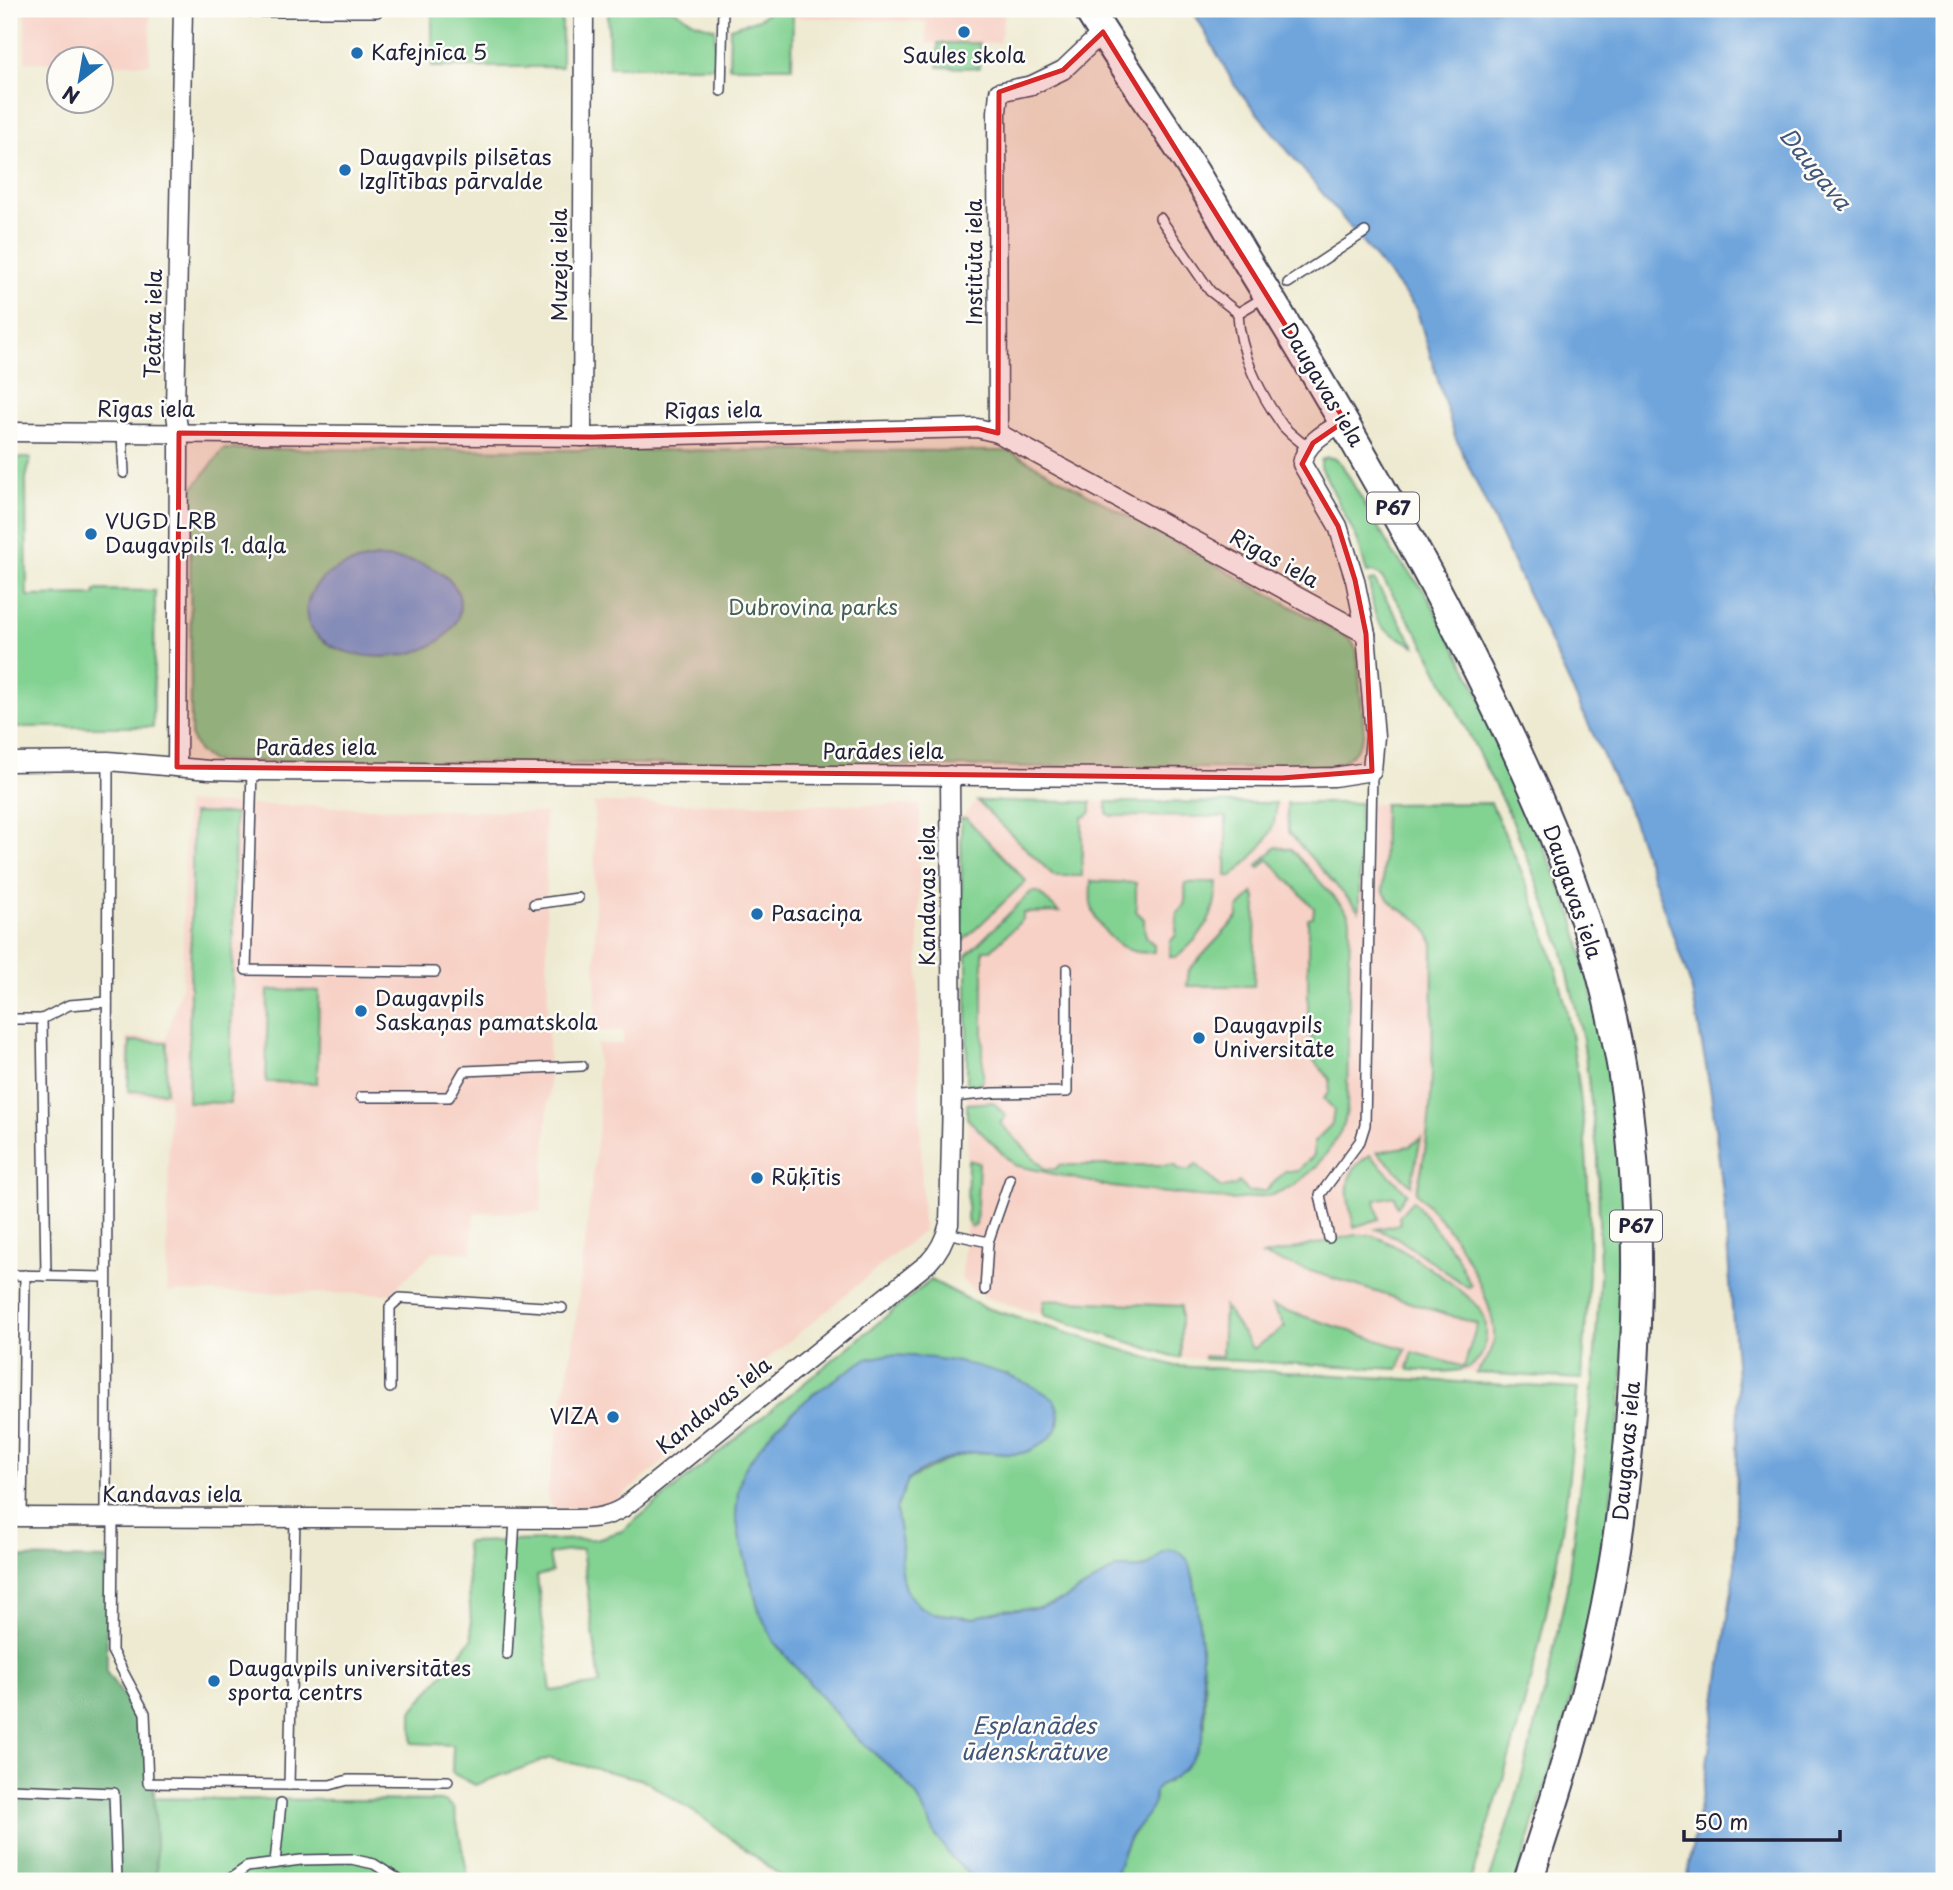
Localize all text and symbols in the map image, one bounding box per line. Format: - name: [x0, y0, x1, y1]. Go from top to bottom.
- marker: Saules skola: [956, 24, 972, 40]
- place label: Kafejnīca 5: [371, 35, 487, 67]
- place label: Saules skola: [903, 38, 1025, 70]
- marker: Kafejnīca 5: [349, 45, 365, 61]
- north arrow: [46, 46, 116, 116]
- text: N: [57, 80, 84, 111]
- water label: Daugava: [1772, 119, 1861, 217]
- place label: Daugavpils pilsētas Izglītības pārvalde: [359, 140, 552, 196]
- marker: Daugavpils pilsētas Izglītības pārvalde: [337, 162, 353, 178]
- street label: Institūta iela: [957, 199, 989, 325]
- street label: Muzeja iela: [542, 208, 574, 322]
- street label: Teātra iela: [135, 269, 169, 379]
- street label: Daugavas iela: [1274, 316, 1373, 452]
- street label: Rīgas iela: [97, 392, 195, 424]
- street label: Rīgas iela: [664, 392, 762, 426]
- road number: P67: [1367, 492, 1419, 524]
- place label: VUGD LRB Daugavpils 1. daļa: [105, 504, 287, 560]
- street label: Rīgas iela: [1224, 520, 1326, 595]
- marker: VUGD LRB Daugavpils 1. daļa: [83, 526, 99, 542]
- park label: Dubrovina parks: [728, 590, 898, 622]
- street label: Parādes iela: [256, 730, 376, 762]
- street label: Parādes iela: [823, 734, 943, 766]
- street label: Daugavas iela: [1536, 820, 1612, 963]
- street label: Kandavas iela: [910, 826, 942, 966]
- place label: Pasaciņa: [771, 896, 863, 928]
- marker: Pasaciņa: [749, 906, 765, 922]
- place label: Daugavpils Saskaņas pamatskola: [375, 981, 598, 1037]
- marker: Daugavpils Saskaņas pamatskola: [353, 1003, 369, 1019]
- place label: Daugavpils Universitāte: [1213, 1008, 1335, 1064]
- marker: Daugavpils Universitāte: [1191, 1030, 1207, 1046]
- place label: Rūķītis: [771, 1160, 841, 1192]
- marker: Rūķītis: [749, 1170, 765, 1186]
- road number: P67: [1610, 1210, 1662, 1242]
- street label: Kandavas iela: [648, 1348, 777, 1461]
- street label: Daugavas iela: [1603, 1380, 1647, 1522]
- place label: VIZA: [549, 1399, 599, 1431]
- marker: VIZA: [605, 1409, 621, 1425]
- street label: Kandavas iela: [102, 1477, 242, 1509]
- place label: Daugavpils universitātes sporta centrs: [228, 1651, 471, 1707]
- marker: Daugavpils universitātes sporta centrs: [206, 1673, 222, 1689]
- water label: Esplanādes ūdenskrātuve: [961, 1707, 1109, 1768]
- scale bar: [1684, 1799, 1839, 1843]
- text: 50 m: [1694, 1805, 1748, 1837]

